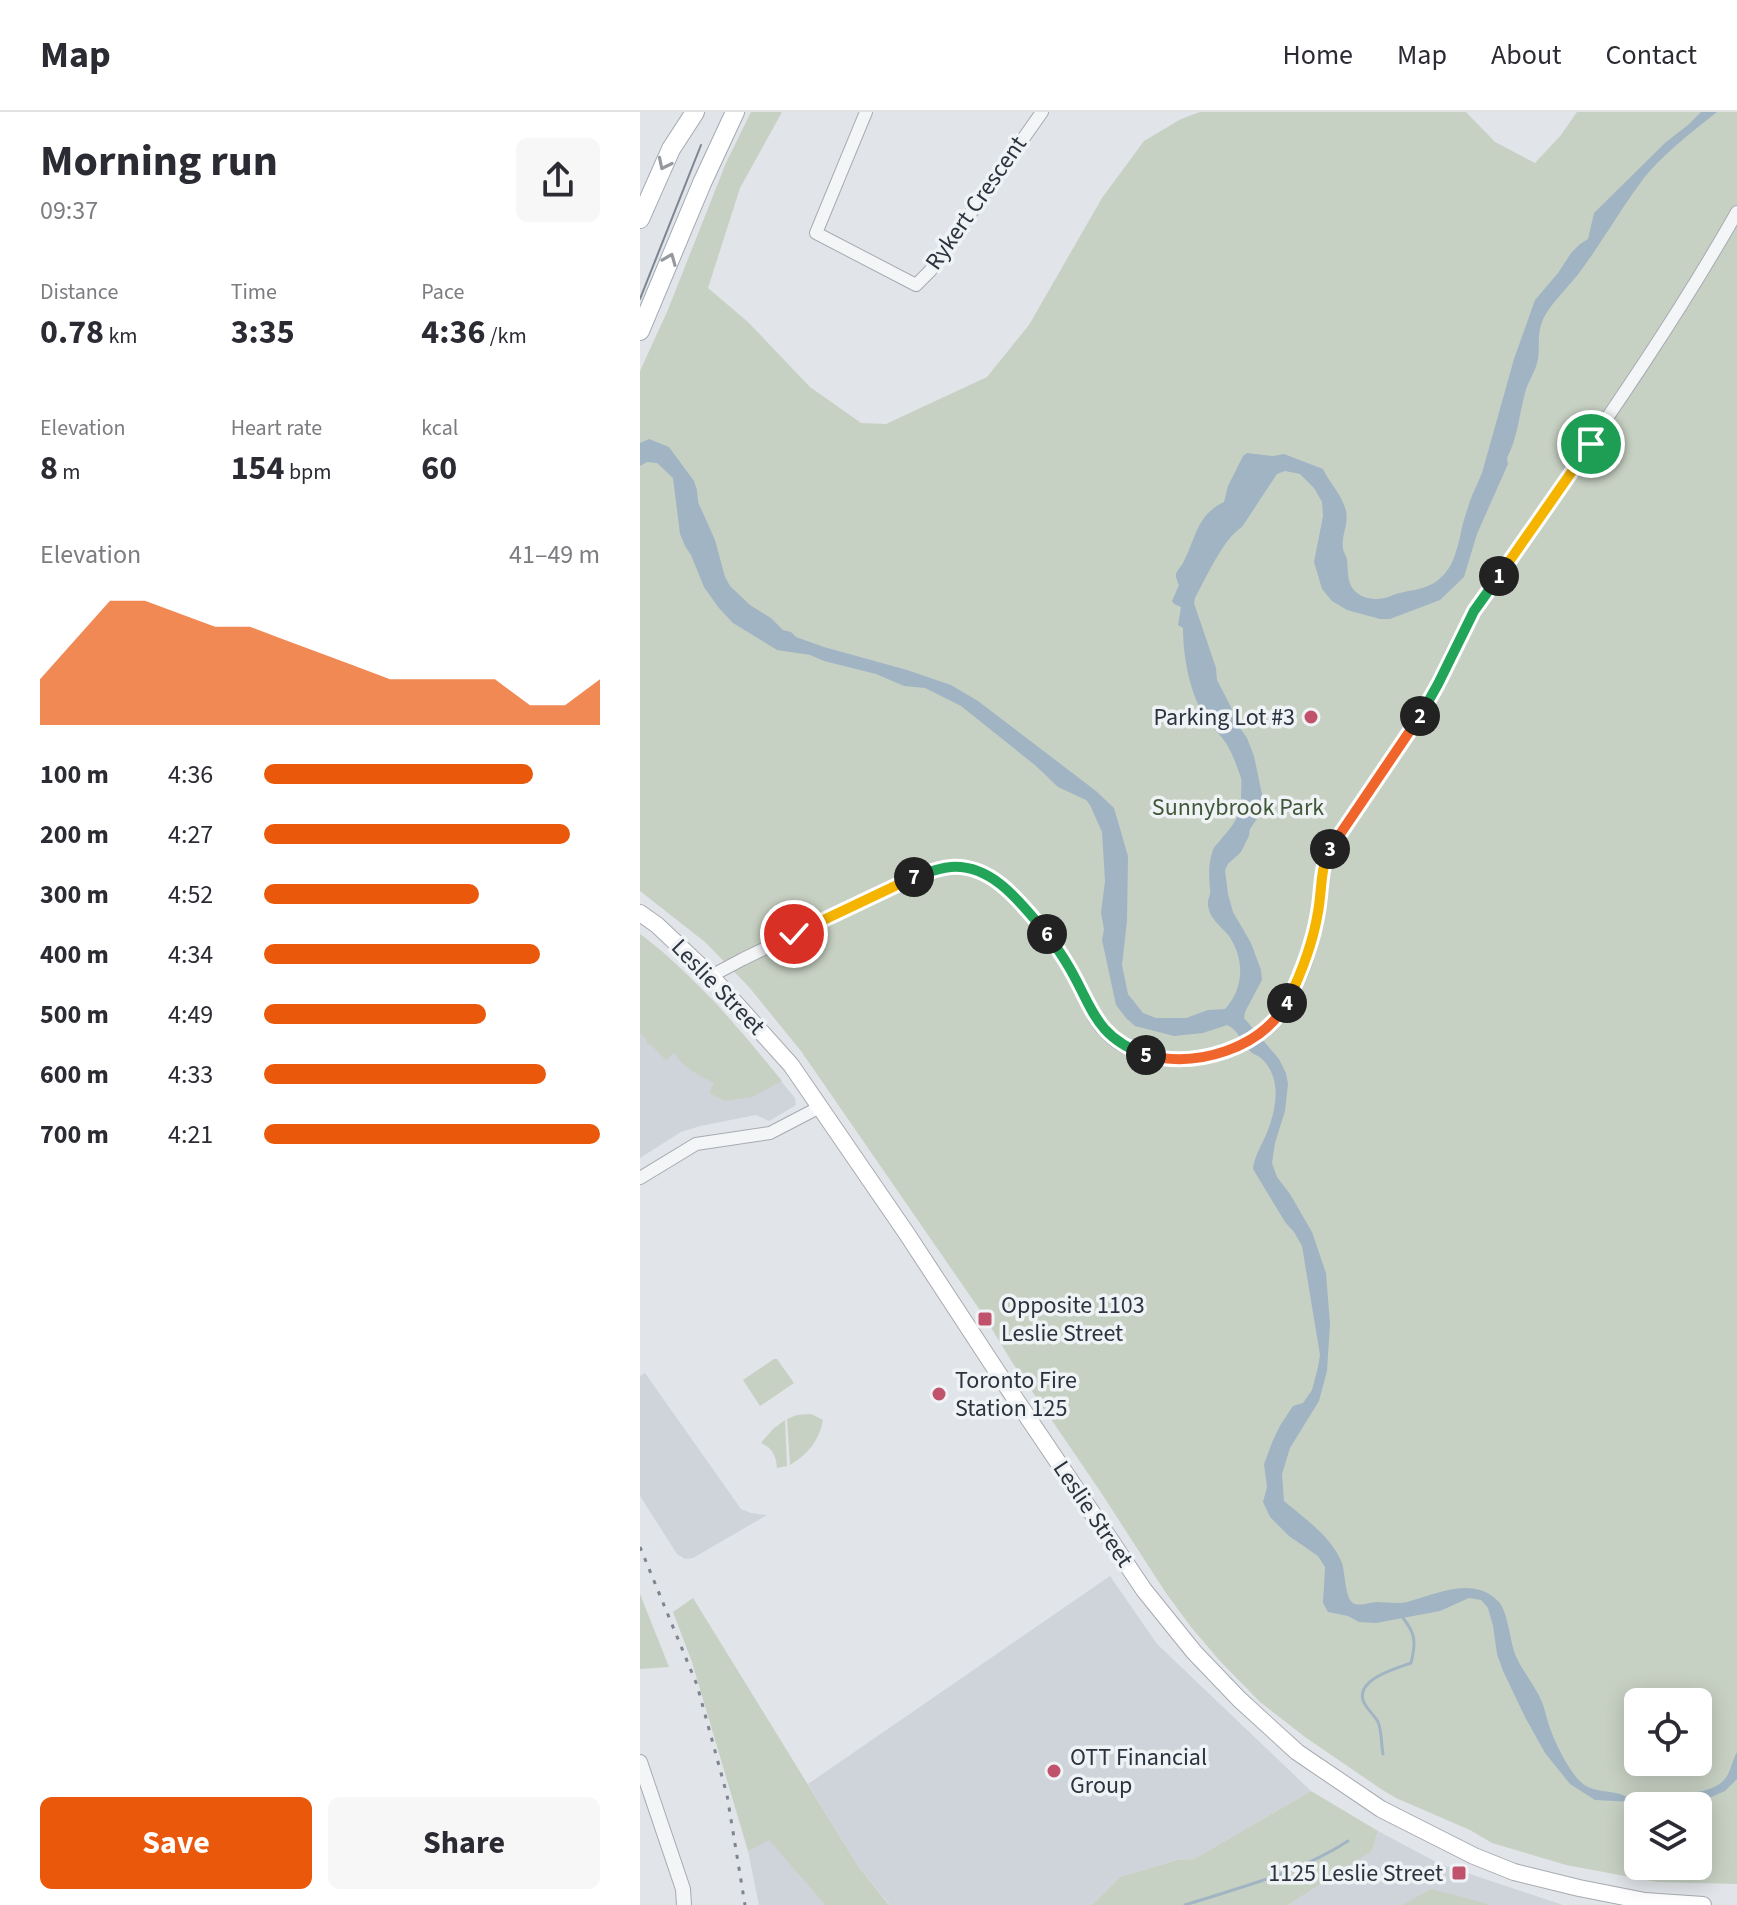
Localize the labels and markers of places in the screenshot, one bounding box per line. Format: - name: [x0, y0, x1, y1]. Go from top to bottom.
- pin: [1557, 410, 1625, 478]
- pin: 1: [1479, 556, 1519, 596]
- pin: 2: [1400, 696, 1440, 736]
- place label: Parking Lot #3: [1153, 700, 1295, 735]
- marker: Parking Lot #3: [1302, 708, 1320, 726]
- pin: 3: [1310, 829, 1350, 869]
- pin: 7: [894, 857, 934, 897]
- pin: [760, 900, 828, 968]
- pin: 6: [1027, 914, 1067, 954]
- pin: 4: [1267, 983, 1307, 1023]
- pin: 5: [1126, 1035, 1166, 1075]
- place label: Opposite 1103 Leslie Street: [1001, 1288, 1145, 1351]
- marker: Opposite 1103 Leslie Street: [976, 1310, 994, 1328]
- place label: Toronto Fire Station 125: [955, 1363, 1077, 1426]
- marker: Toronto Fire Station 125: [930, 1385, 948, 1403]
- place label: OTT Financial Group: [1070, 1740, 1207, 1803]
- marker: OTT Financial Group: [1045, 1762, 1063, 1780]
- place label: 1125 Leslie Street: [1268, 1856, 1443, 1891]
- marker: 1125 Leslie Street: [1450, 1864, 1468, 1882]

